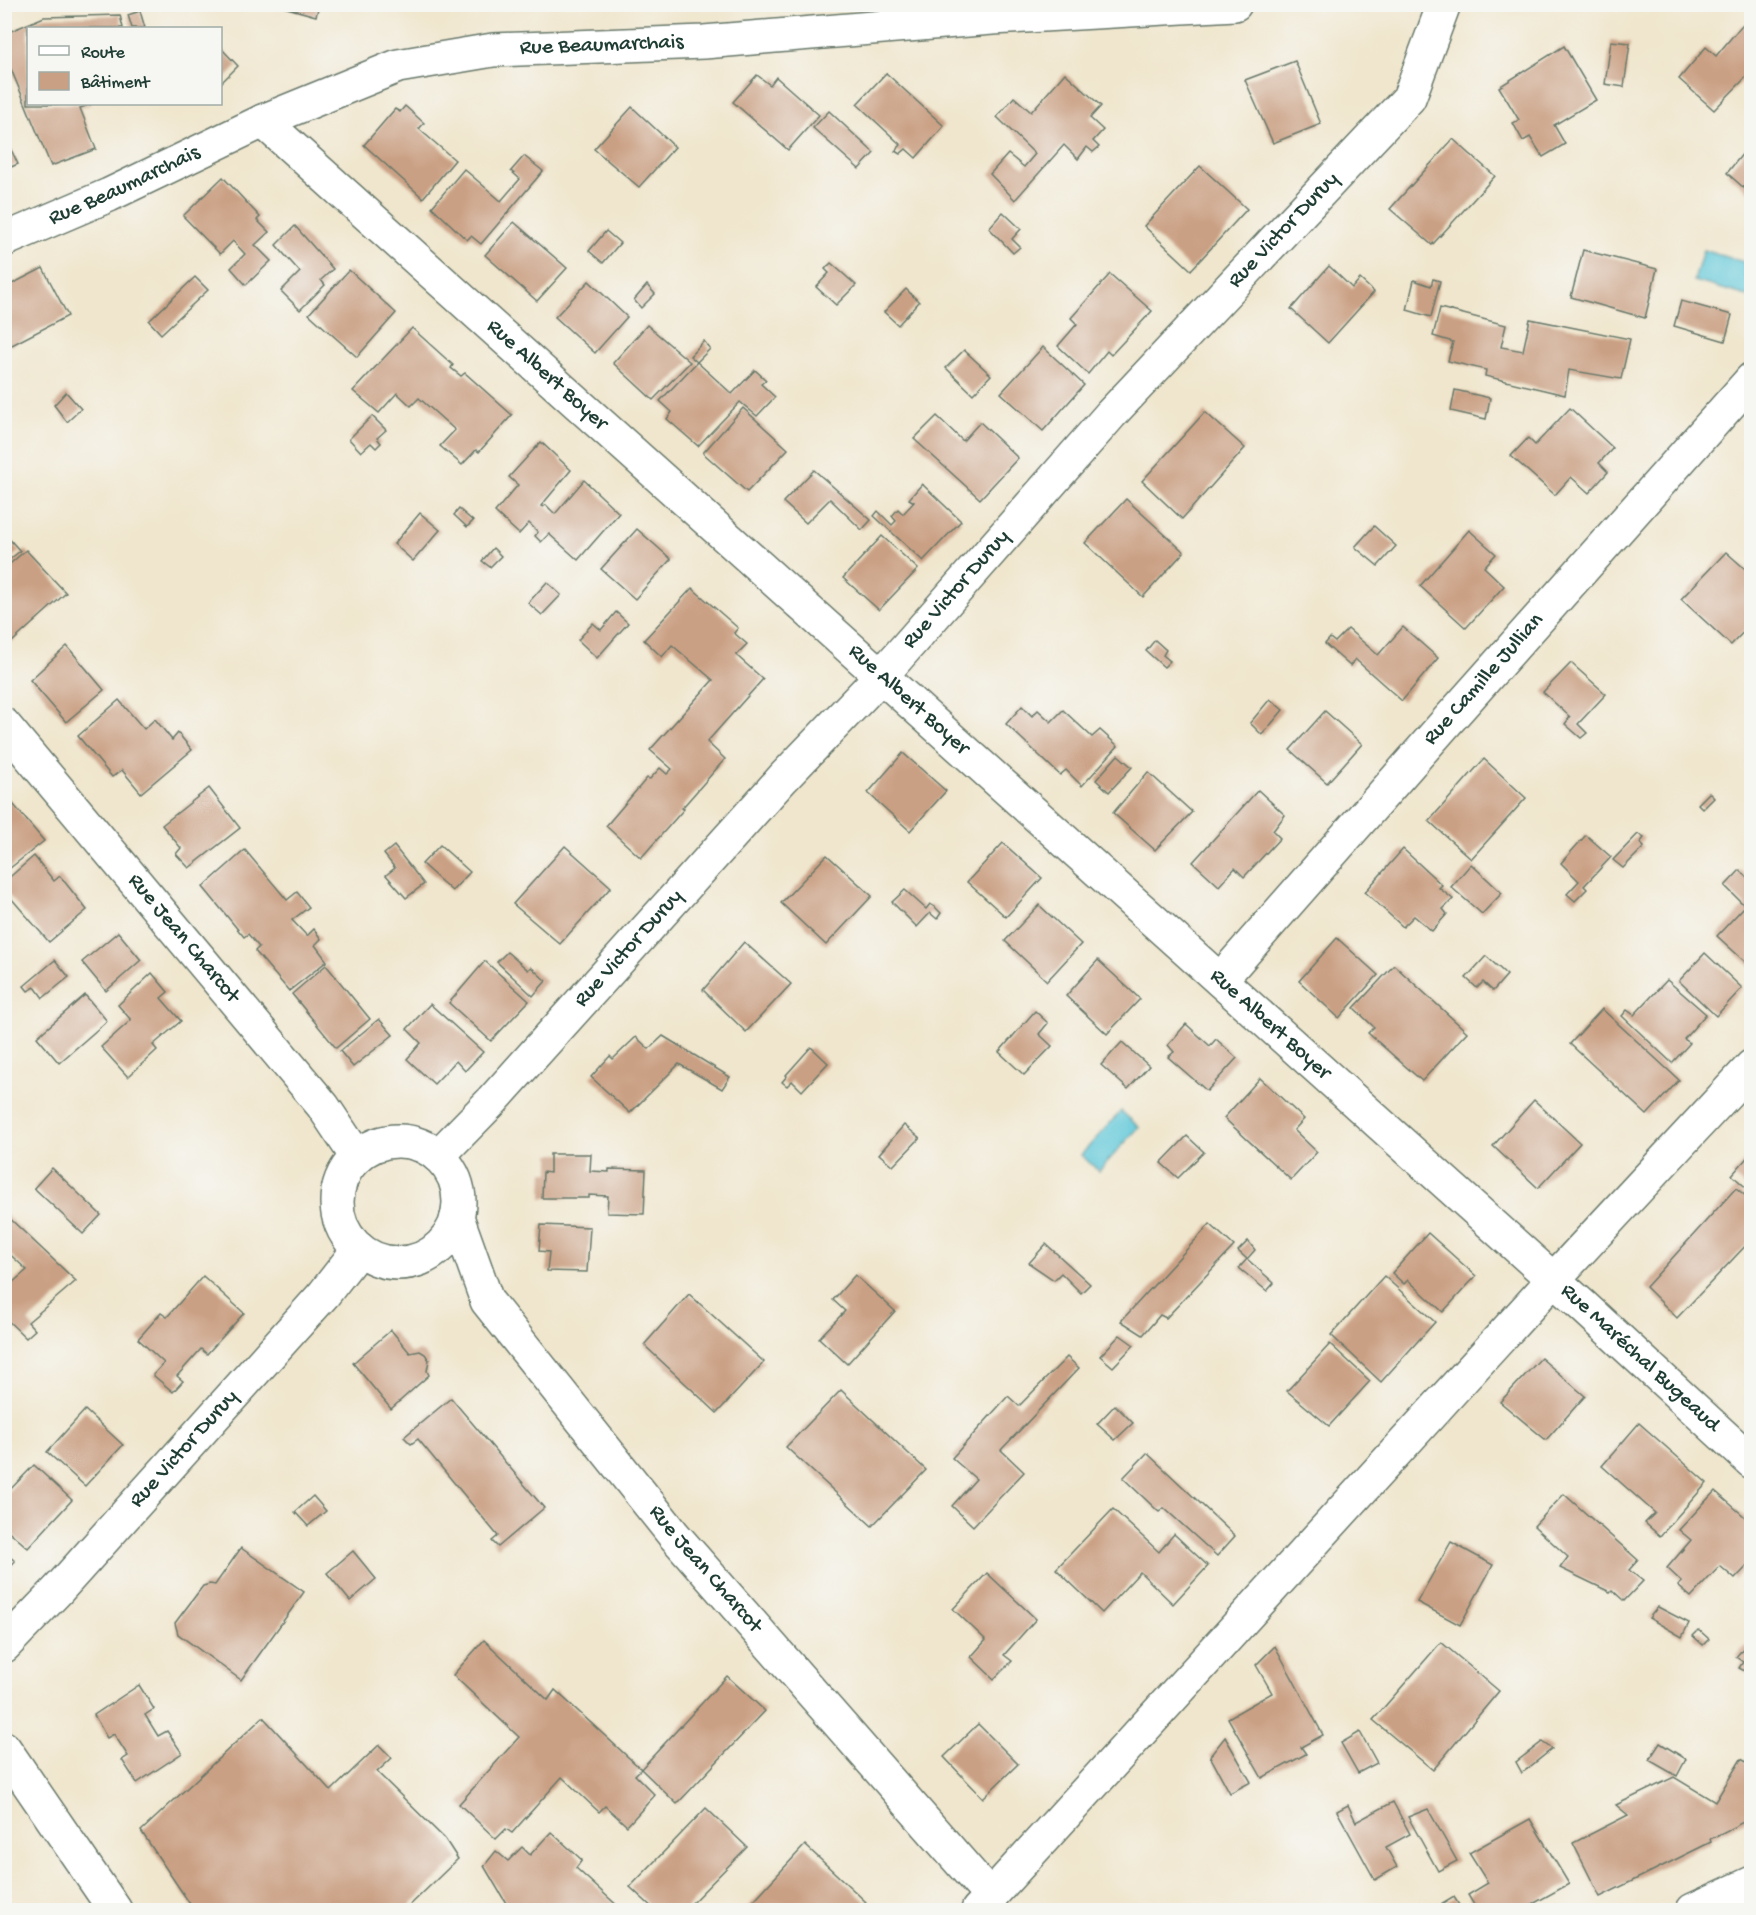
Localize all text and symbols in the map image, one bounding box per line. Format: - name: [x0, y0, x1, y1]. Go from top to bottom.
- legend: [27, 27, 222, 105]
- street label: Rue Beaumarchais: [519, 30, 685, 62]
- text: Route: [81, 43, 126, 64]
- text: Bâtiment: [80, 73, 151, 94]
- street label: Rue Beaumarchais: [45, 140, 205, 232]
- street label: Rue Victor Duruy: [1223, 167, 1345, 294]
- street label: Rue Albert Boyer: [481, 314, 614, 438]
- street label: Rue Victor Duruy: [897, 525, 1016, 655]
- street label: Rue Camille Jullian: [1419, 608, 1550, 751]
- street label: Rue Albert Boyer: [842, 639, 976, 763]
- street label: Rue Jean Charcot: [121, 869, 246, 1011]
- street label: Rue Victor Duruy: [569, 884, 689, 1013]
- street label: Rue Albert Boyer: [1204, 964, 1337, 1087]
- street label: Rue Maréchal Bugeaud: [1554, 1279, 1726, 1440]
- street label: Rue Victor Duruy: [125, 1385, 244, 1514]
- street label: Rue Jean Charcot: [642, 1500, 769, 1640]

